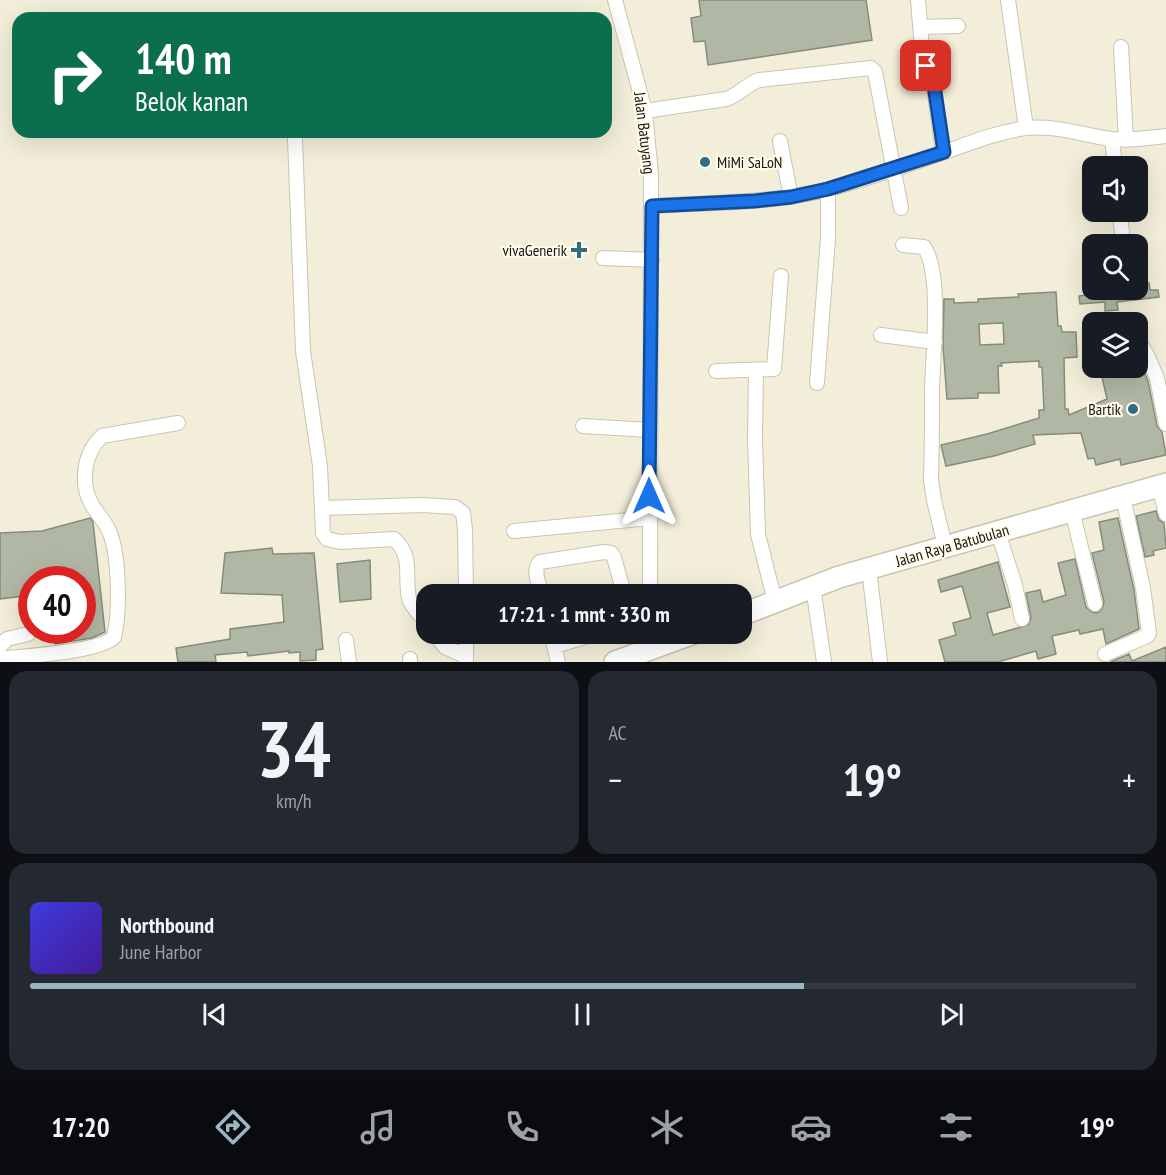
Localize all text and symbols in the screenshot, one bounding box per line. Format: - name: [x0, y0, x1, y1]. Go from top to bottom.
- text: 140 m: [135, 31, 232, 86]
- icon: right: [36, 36, 114, 114]
- pin: [900, 40, 951, 91]
- icon: arrive: [909, 49, 942, 82]
- text: Belok kanan: [135, 84, 248, 118]
- street label: Jalan Batuyang: [630, 90, 660, 175]
- place label: MiMi SaLoN: [717, 152, 782, 172]
- marker: MiMi SaLoN: [698, 155, 712, 169]
- map controls: [1082, 156, 1148, 378]
- button: sound: [1082, 156, 1148, 222]
- button: search: [1082, 234, 1148, 300]
- place label: vivaGenerik: [503, 240, 568, 260]
- marker: vivaGenerik: [572, 243, 586, 257]
- button: layers: [1082, 312, 1148, 378]
- place label: Bartik: [1088, 399, 1122, 419]
- marker: Bartik: [1126, 402, 1140, 416]
- position arrow: [617, 464, 681, 528]
- street label: Jalan Raya Batubulan: [892, 519, 1011, 571]
- speed limit sign: 40: [18, 566, 96, 644]
- text: 17:21 · 1 mnt · 330 m: [498, 600, 670, 628]
- text: 34: [256, 698, 331, 799]
- text: AC: [609, 720, 627, 746]
- text: 19°: [843, 750, 902, 808]
- text: −: [609, 758, 622, 801]
- text: +: [1122, 758, 1136, 801]
- text: km/h: [276, 788, 311, 814]
- text: Northbound: [120, 911, 214, 939]
- text: June Harbor: [120, 939, 202, 965]
- icon: previous: [198, 998, 231, 1031]
- icon: pause: [566, 998, 599, 1031]
- icon: next: [935, 998, 968, 1031]
- icon: directions: [212, 1106, 254, 1148]
- icon: music: [357, 1106, 399, 1148]
- icon: phone: [501, 1106, 543, 1148]
- icon: climate: [646, 1106, 688, 1148]
- icon: car: [790, 1106, 832, 1148]
- icon: filters: [935, 1106, 977, 1148]
- text: 17:20: [51, 1110, 110, 1144]
- text: 19°: [1079, 1110, 1115, 1144]

